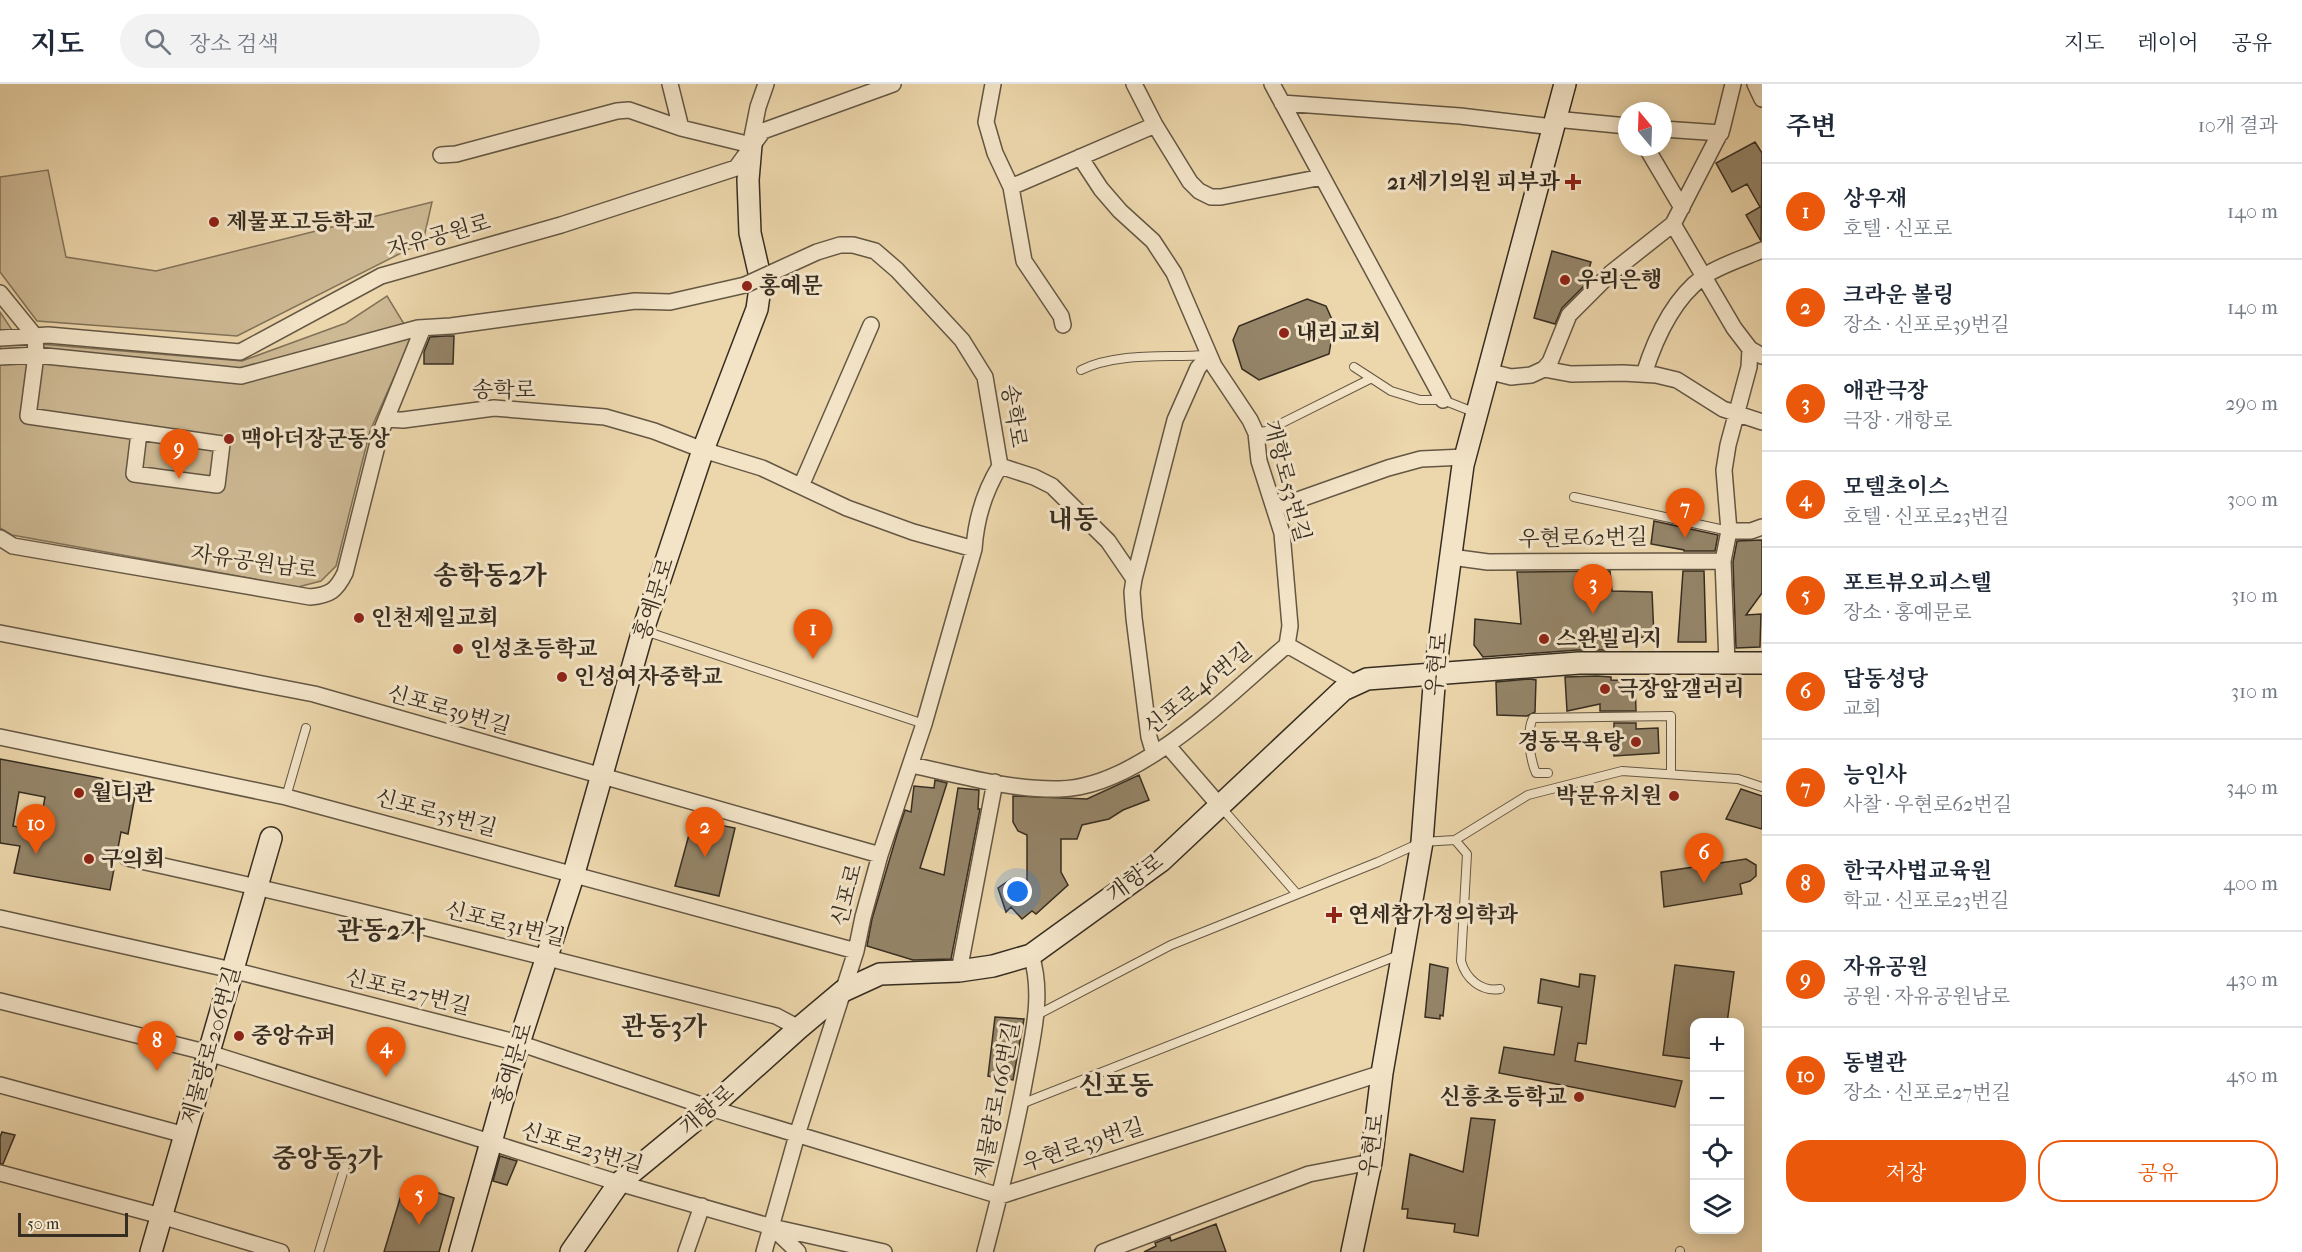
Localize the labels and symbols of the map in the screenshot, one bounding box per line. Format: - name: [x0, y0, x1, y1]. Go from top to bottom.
- north arrow: [1618, 102, 1672, 156]
- place label: 21세기의원 피부과: [1387, 169, 1561, 195]
- marker: 21세기의원 피부과: [1564, 173, 1582, 191]
- place label: 제물포고등학교: [226, 209, 375, 235]
- street label: 자유공원로: [384, 209, 494, 263]
- marker: 제물포고등학교: [207, 215, 221, 229]
- place label: 우리은행: [1577, 267, 1662, 293]
- place label: 홍예문: [759, 273, 823, 299]
- marker: 우리은행: [1558, 273, 1572, 287]
- marker: 홍예문: [740, 279, 754, 293]
- place label: 내리교회: [1296, 320, 1381, 346]
- marker: 내리교회: [1277, 326, 1291, 340]
- street label: 송학로: [472, 377, 536, 403]
- street label: 송학로: [996, 382, 1032, 450]
- street label: 개항로53번길: [1258, 417, 1316, 545]
- place label: 맥아더장군동상: [241, 426, 391, 452]
- pin: 9: [160, 430, 198, 479]
- marker: 맥아더장군동상: [222, 432, 236, 446]
- pin: 7: [1666, 488, 1704, 538]
- district label: 내동: [1048, 504, 1098, 535]
- street label: 우현로62번길: [1518, 524, 1648, 552]
- street label: 자유공원남로: [189, 540, 319, 584]
- street label: 홍예문로: [629, 555, 679, 643]
- district label: 송학동2가: [433, 560, 548, 591]
- pin: 3: [1574, 564, 1612, 614]
- place label: 인천제일교회: [371, 605, 499, 631]
- pin: 1: [794, 610, 832, 659]
- marker: 인천제일교회: [352, 611, 366, 625]
- place label: 스완빌리지: [1556, 626, 1662, 652]
- street label: 우현로: [1421, 631, 1453, 697]
- marker: 스완빌리지: [1537, 632, 1551, 646]
- place label: 인성초등학교: [470, 636, 598, 662]
- street label: 신포로46번길: [1139, 638, 1257, 740]
- marker: 인성초등학교: [451, 642, 465, 656]
- place label: 인성여자중학교: [574, 664, 723, 690]
- marker: 인성여자중학교: [555, 670, 569, 684]
- place label: 극장앞갤러리: [1617, 676, 1745, 702]
- street label: 신포로39번길: [384, 680, 514, 740]
- marker: 극장앞갤러리: [1598, 682, 1612, 696]
- place label: 경동목욕탕: [1518, 729, 1625, 755]
- marker: 경동목욕탕: [1629, 735, 1643, 749]
- place label: 월디관: [91, 780, 156, 806]
- place label: 박문유치원: [1556, 783, 1662, 809]
- street label: 신포로35번길: [372, 784, 500, 842]
- marker: 월디관: [72, 786, 86, 800]
- marker: 박문유치원: [1667, 789, 1681, 803]
- pin: 10: [16, 804, 56, 854]
- pin: 2: [686, 808, 724, 857]
- pin: 6: [1684, 834, 1724, 883]
- place label: 구의회: [101, 846, 165, 872]
- street label: 개항로: [1102, 848, 1168, 908]
- marker: 구의회: [82, 852, 96, 866]
- street label: 신포로: [826, 861, 868, 929]
- your location: [1003, 877, 1032, 906]
- street label: 신포로31번길: [442, 896, 568, 952]
- place label: 연세참가정의학과: [1348, 902, 1519, 928]
- marker: 연세참가정의학과: [1325, 906, 1343, 924]
- district label: 관동2가: [337, 915, 426, 946]
- street label: 제물량로206번길: [176, 963, 246, 1127]
- street label: 신포로27번길: [343, 964, 473, 1020]
- district label: 관동3가: [621, 1011, 708, 1042]
- street label: 제물량로166번길: [969, 1019, 1025, 1181]
- street label: 홍예문로: [488, 1020, 538, 1108]
- pin: 8: [138, 1022, 176, 1071]
- place label: 중앙슈퍼: [251, 1023, 336, 1049]
- pin: 4: [366, 1028, 406, 1077]
- marker: 중앙슈퍼: [232, 1029, 246, 1043]
- district label: 신포동: [1078, 1070, 1154, 1101]
- street label: 개항로: [674, 1079, 740, 1141]
- place label: 신흥초등학교: [1439, 1084, 1567, 1110]
- marker: 신흥초등학교: [1572, 1090, 1586, 1104]
- street label: 우현로: [1355, 1112, 1389, 1178]
- street label: 우현로39번길: [1019, 1113, 1147, 1177]
- street label: 신포로23번길: [518, 1117, 646, 1179]
- district label: 중앙동3가: [271, 1143, 383, 1174]
- pin: 5: [400, 1176, 438, 1225]
- scale bar: [18, 1210, 128, 1238]

